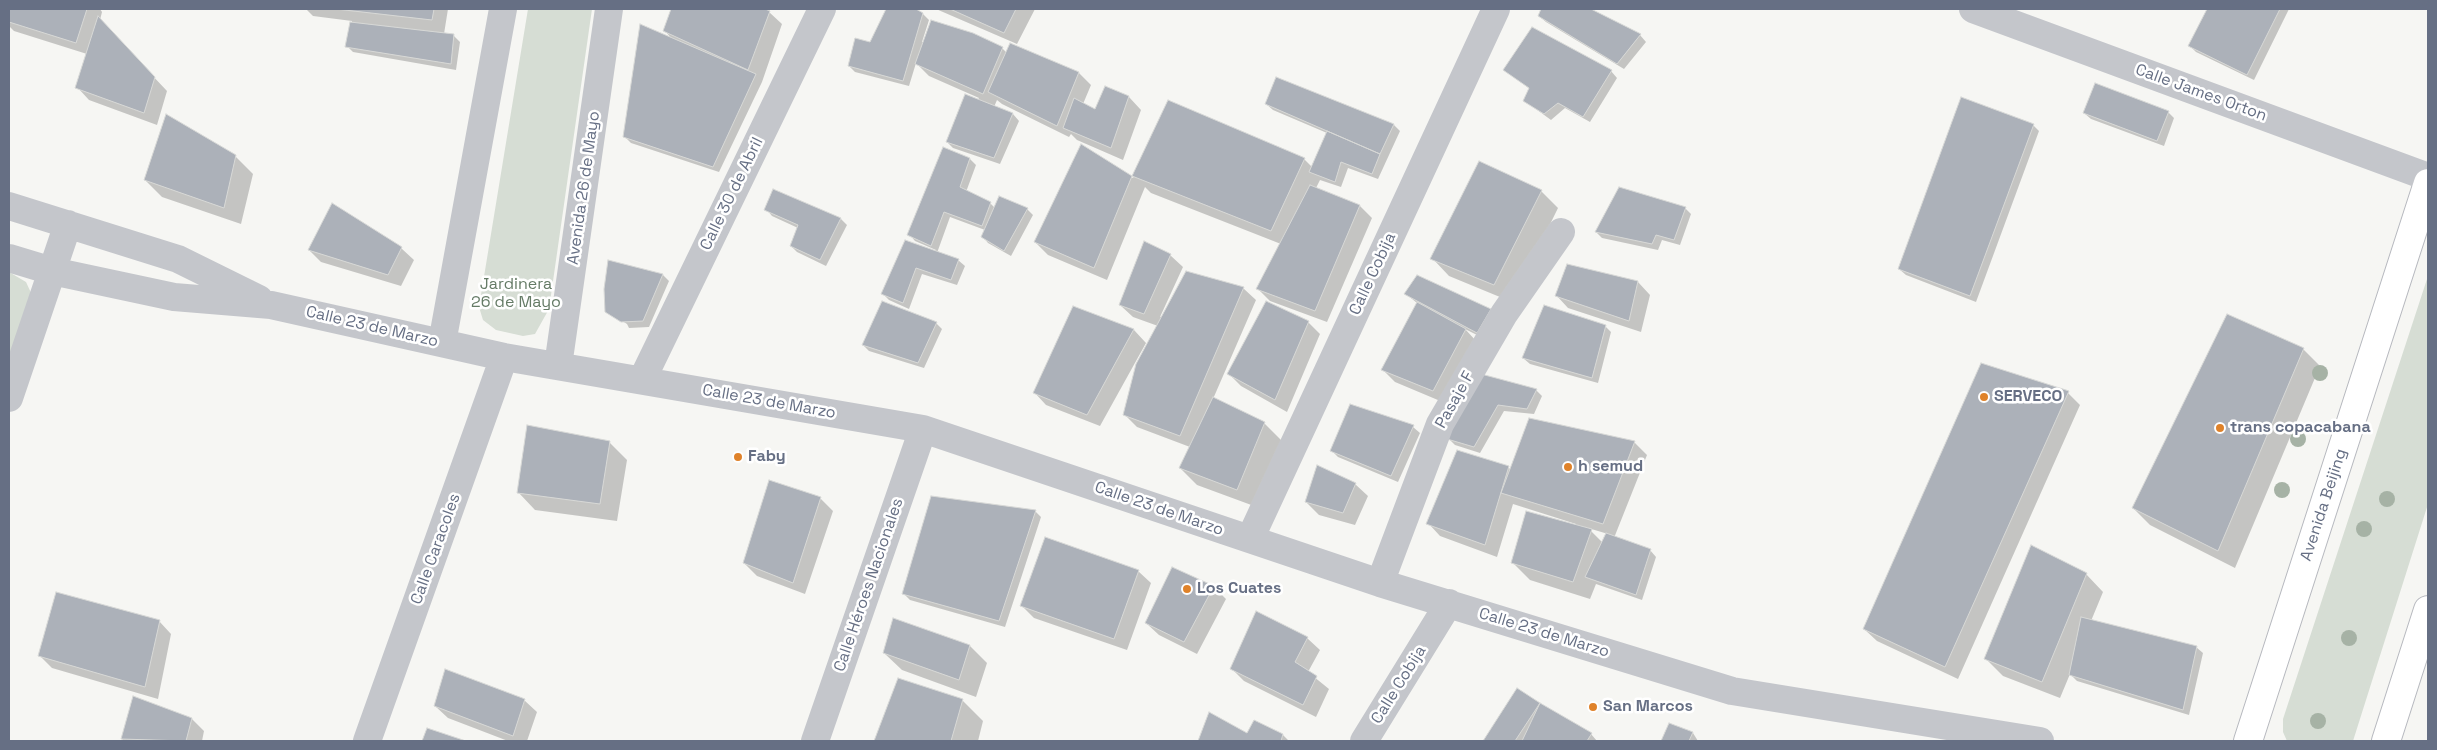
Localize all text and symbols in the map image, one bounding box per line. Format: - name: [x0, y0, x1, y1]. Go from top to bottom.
- street label: Calle James Orton: [2133, 60, 2269, 126]
- street label: Avenida 26 de Mayo: [564, 110, 604, 266]
- street label: Calle 30 de Abril: [696, 134, 768, 254]
- street label: Calle Cobija: [1346, 230, 1400, 318]
- park label: Jardinera 26 de Mayo: [471, 275, 561, 313]
- street label: Calle 23 de Marzo: [304, 302, 440, 352]
- street label: Pasaje F: [1431, 368, 1479, 432]
- street label: Calle 23 de Marzo: [701, 381, 837, 423]
- place label: SERVECO: [1994, 387, 2062, 407]
- marker: SERVECO: [1978, 391, 1990, 403]
- place label: trans copacabana: [2230, 418, 2371, 438]
- marker: trans copacabana: [2214, 422, 2226, 434]
- street label: Avenida Beijing: [2297, 446, 2351, 564]
- place label: Faby: [748, 447, 786, 467]
- marker: Faby: [732, 451, 744, 463]
- place label: h semud: [1578, 457, 1643, 477]
- marker: h semud: [1562, 461, 1574, 473]
- street label: Calle 23 de Marzo: [1092, 478, 1226, 540]
- street label: Calle Caracoles: [407, 491, 465, 607]
- street label: Calle Héroes Nacionales: [830, 496, 908, 674]
- place label: Los Cuates: [1197, 579, 1281, 599]
- marker: Los Cuates: [1181, 583, 1193, 595]
- street label: Calle 23 de Marzo: [1477, 604, 1611, 662]
- street label: Calle Cobija: [1367, 642, 1431, 728]
- place label: San Marcos: [1603, 697, 1693, 717]
- marker: San Marcos: [1587, 701, 1599, 713]

